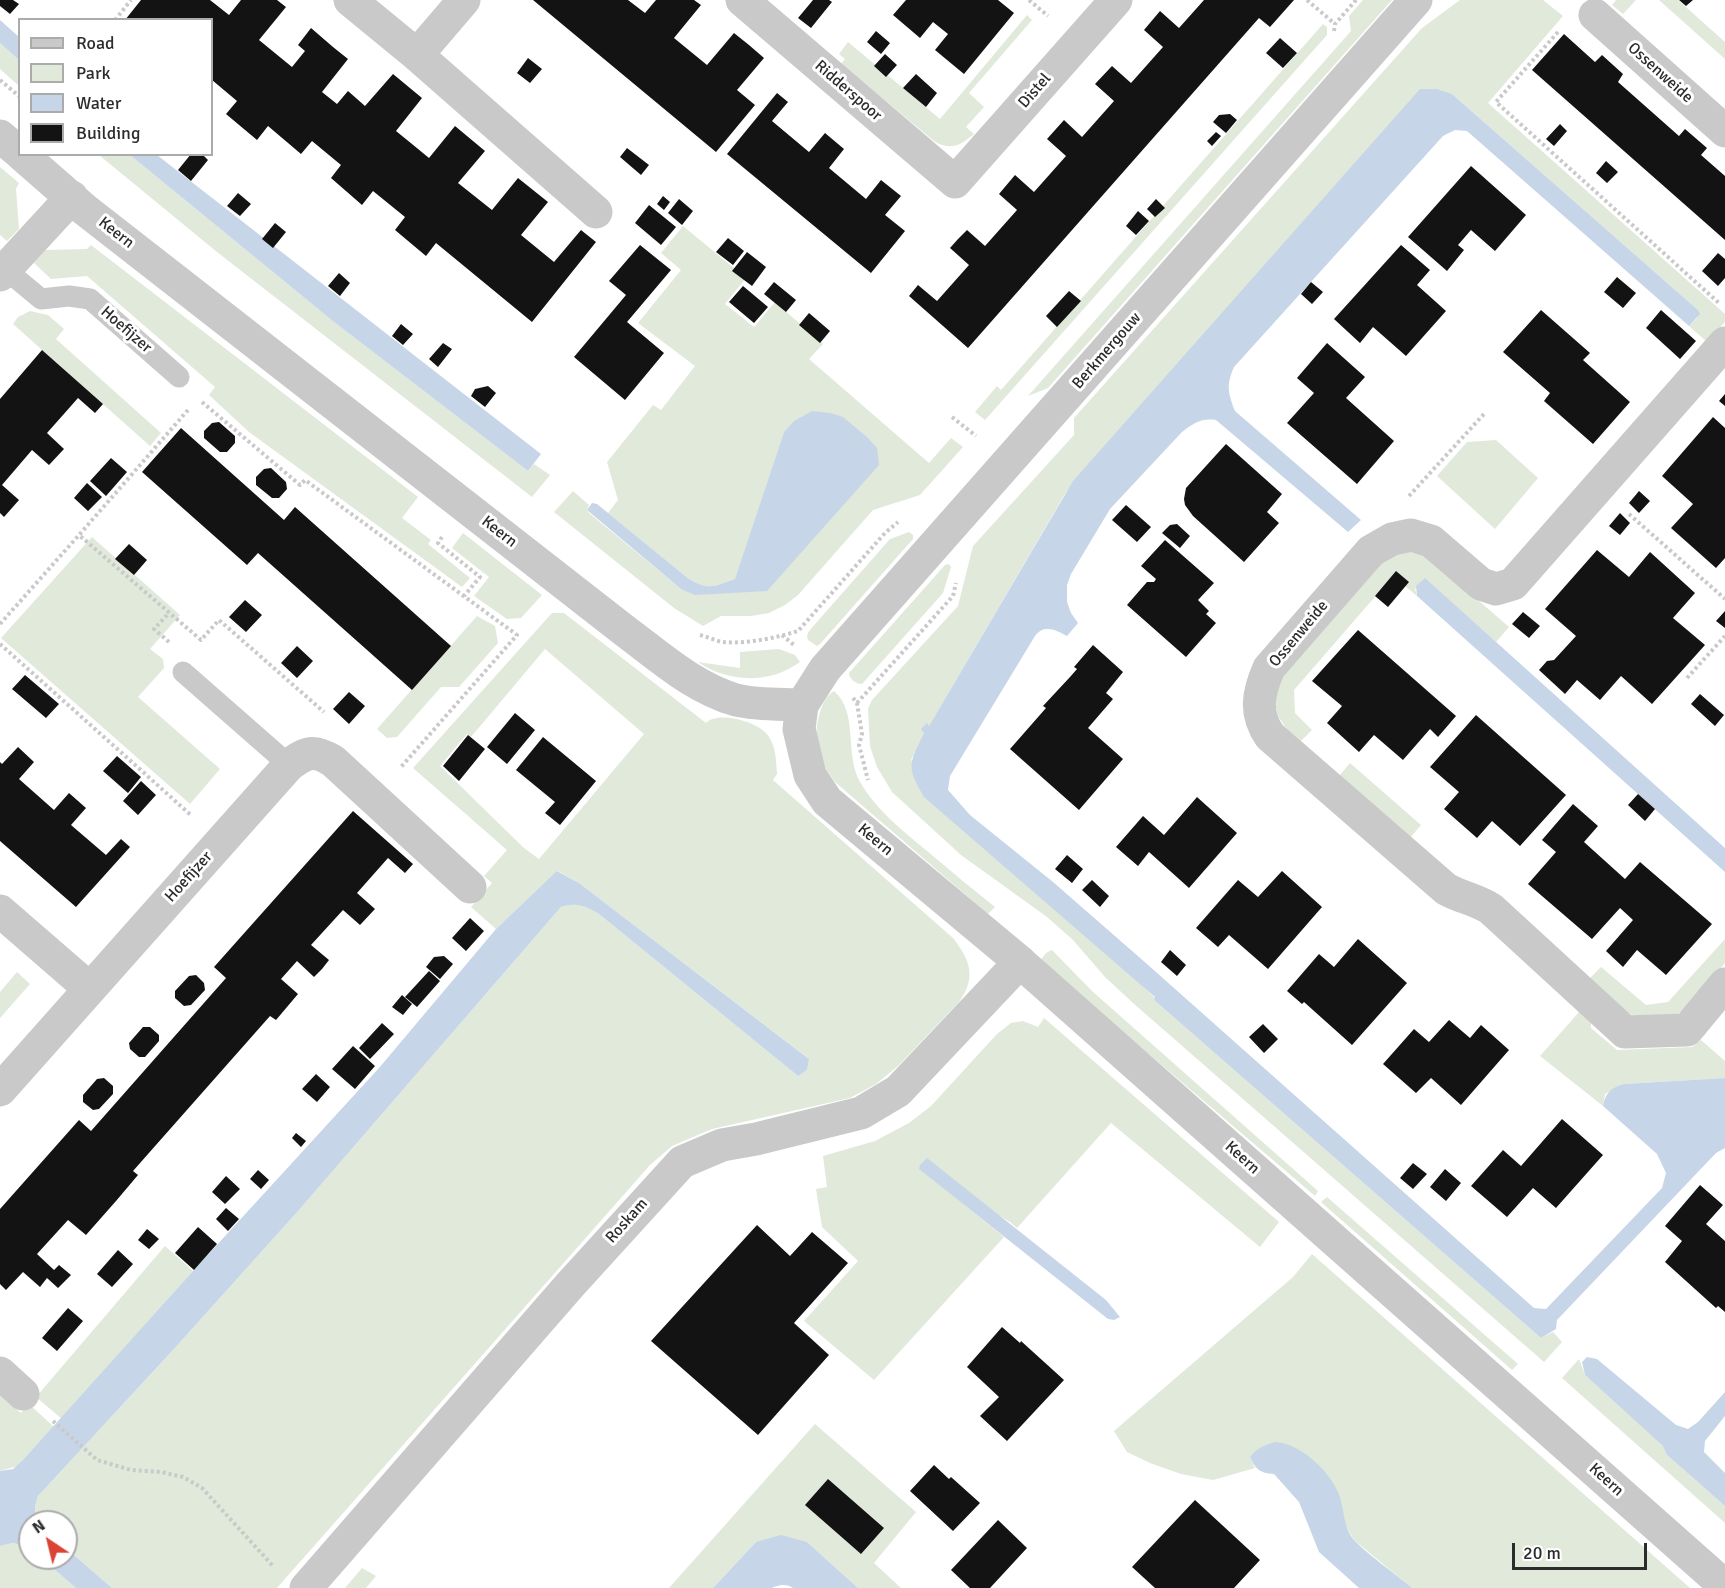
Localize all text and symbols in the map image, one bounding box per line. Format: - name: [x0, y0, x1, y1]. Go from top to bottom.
- legend: [18, 18, 213, 156]
- text: Road: [76, 32, 115, 54]
- street label: Ossenweide: [1623, 39, 1697, 107]
- street label: Ridderspoor: [810, 57, 886, 125]
- text: Park: [76, 62, 111, 84]
- street label: Distel: [1015, 70, 1055, 112]
- text: Water: [76, 92, 121, 114]
- text: Building: [76, 122, 140, 144]
- street label: Keern: [94, 213, 138, 253]
- street label: Hoefijzer: [96, 303, 156, 357]
- street label: Berkmergouw: [1069, 309, 1145, 393]
- street label: Keern: [477, 512, 521, 552]
- street label: Ossenweide: [1266, 597, 1332, 671]
- street label: Keern: [854, 820, 896, 860]
- street label: Hoefijzer: [161, 848, 217, 906]
- street label: Keern: [1221, 1138, 1263, 1178]
- street label: Roskam: [602, 1195, 652, 1247]
- street label: Keern: [1585, 1460, 1627, 1500]
- north arrow: [18, 1510, 78, 1570]
- text: N: [29, 1516, 49, 1538]
- scale bar: [1515, 1531, 1650, 1569]
- text: 20 m: [1523, 1542, 1561, 1564]

